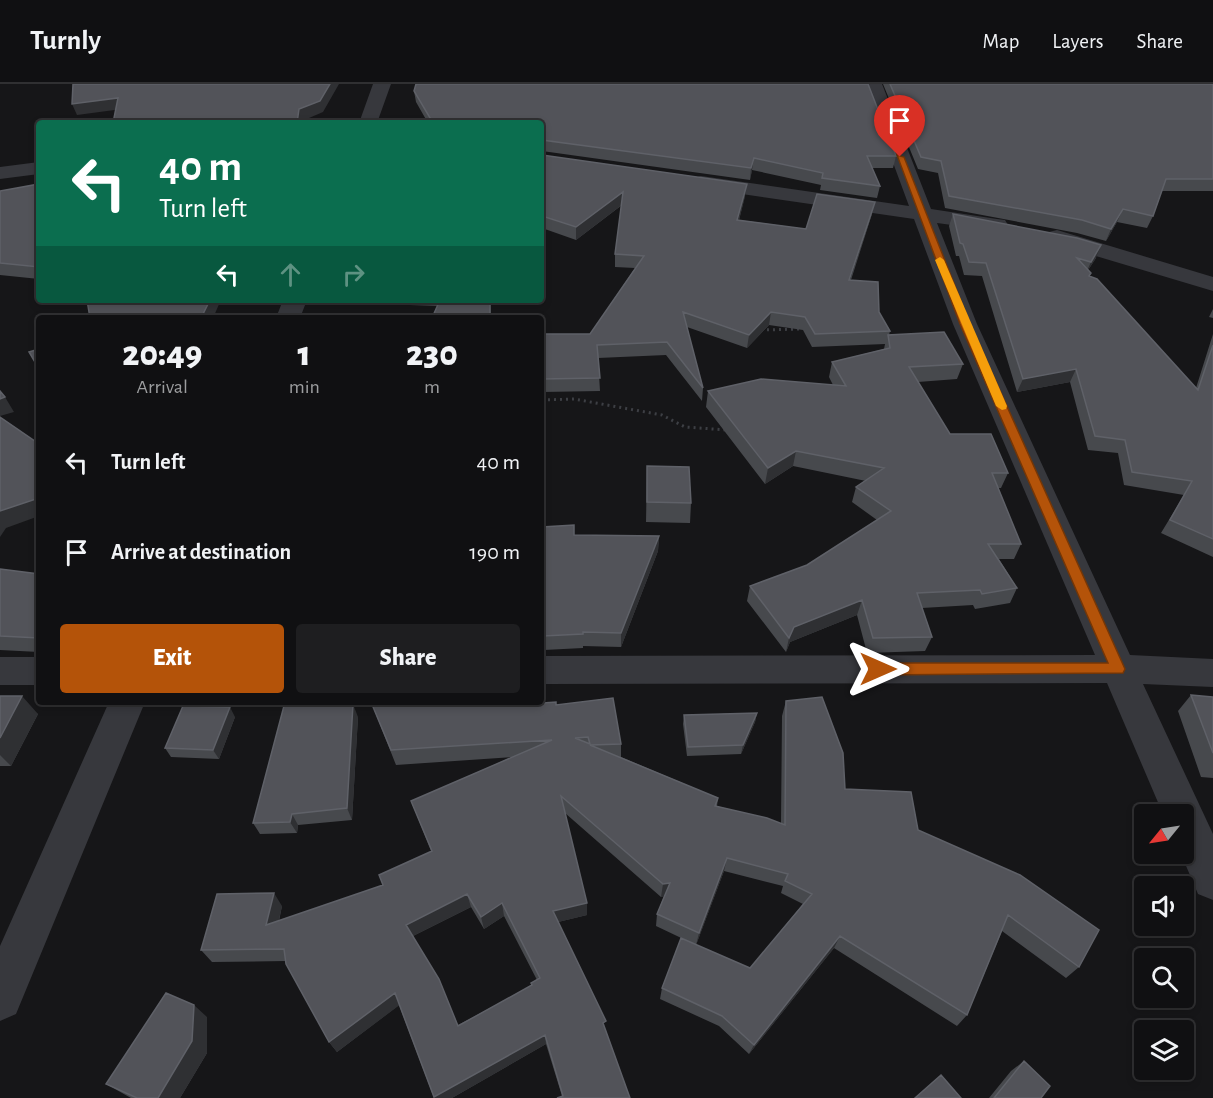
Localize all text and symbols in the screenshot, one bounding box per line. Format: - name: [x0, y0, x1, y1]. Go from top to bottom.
- text: Turnly: [30, 27, 101, 55]
- text: Map: [983, 31, 1019, 52]
- text: Layers: [1052, 31, 1103, 52]
- text: Share: [1136, 31, 1183, 52]
- pin: [874, 95, 925, 157]
- icon: arrive: [883, 104, 916, 137]
- icon: left: [60, 144, 138, 222]
- text: 40 m: [159, 146, 242, 188]
- text: Turn left: [159, 195, 247, 222]
- icon: left: [211, 258, 244, 291]
- icon: ahead: [274, 258, 307, 291]
- icon: right: [337, 258, 370, 291]
- text: 20:49: [122, 336, 202, 372]
- text: 1: [298, 336, 311, 372]
- text: 230: [406, 336, 458, 372]
- text: Arrival: [137, 377, 188, 397]
- text: min: [289, 377, 320, 397]
- text: m: [424, 377, 440, 397]
- icon: left: [60, 446, 93, 479]
- text: Turn left: [111, 451, 185, 473]
- text: 40 m: [477, 451, 520, 473]
- icon: arrive: [60, 536, 93, 569]
- text: Arrive at destination: [111, 541, 291, 563]
- text: 190 m: [469, 541, 520, 563]
- button: Exit: [60, 624, 284, 693]
- button: Share: [296, 624, 520, 693]
- position arrow: [846, 637, 910, 701]
- north arrow: [1134, 804, 1194, 864]
- map controls: [1134, 804, 1194, 1080]
- button: sound: [1134, 876, 1194, 936]
- button: search: [1134, 948, 1194, 1008]
- button: layers: [1134, 1020, 1194, 1080]

